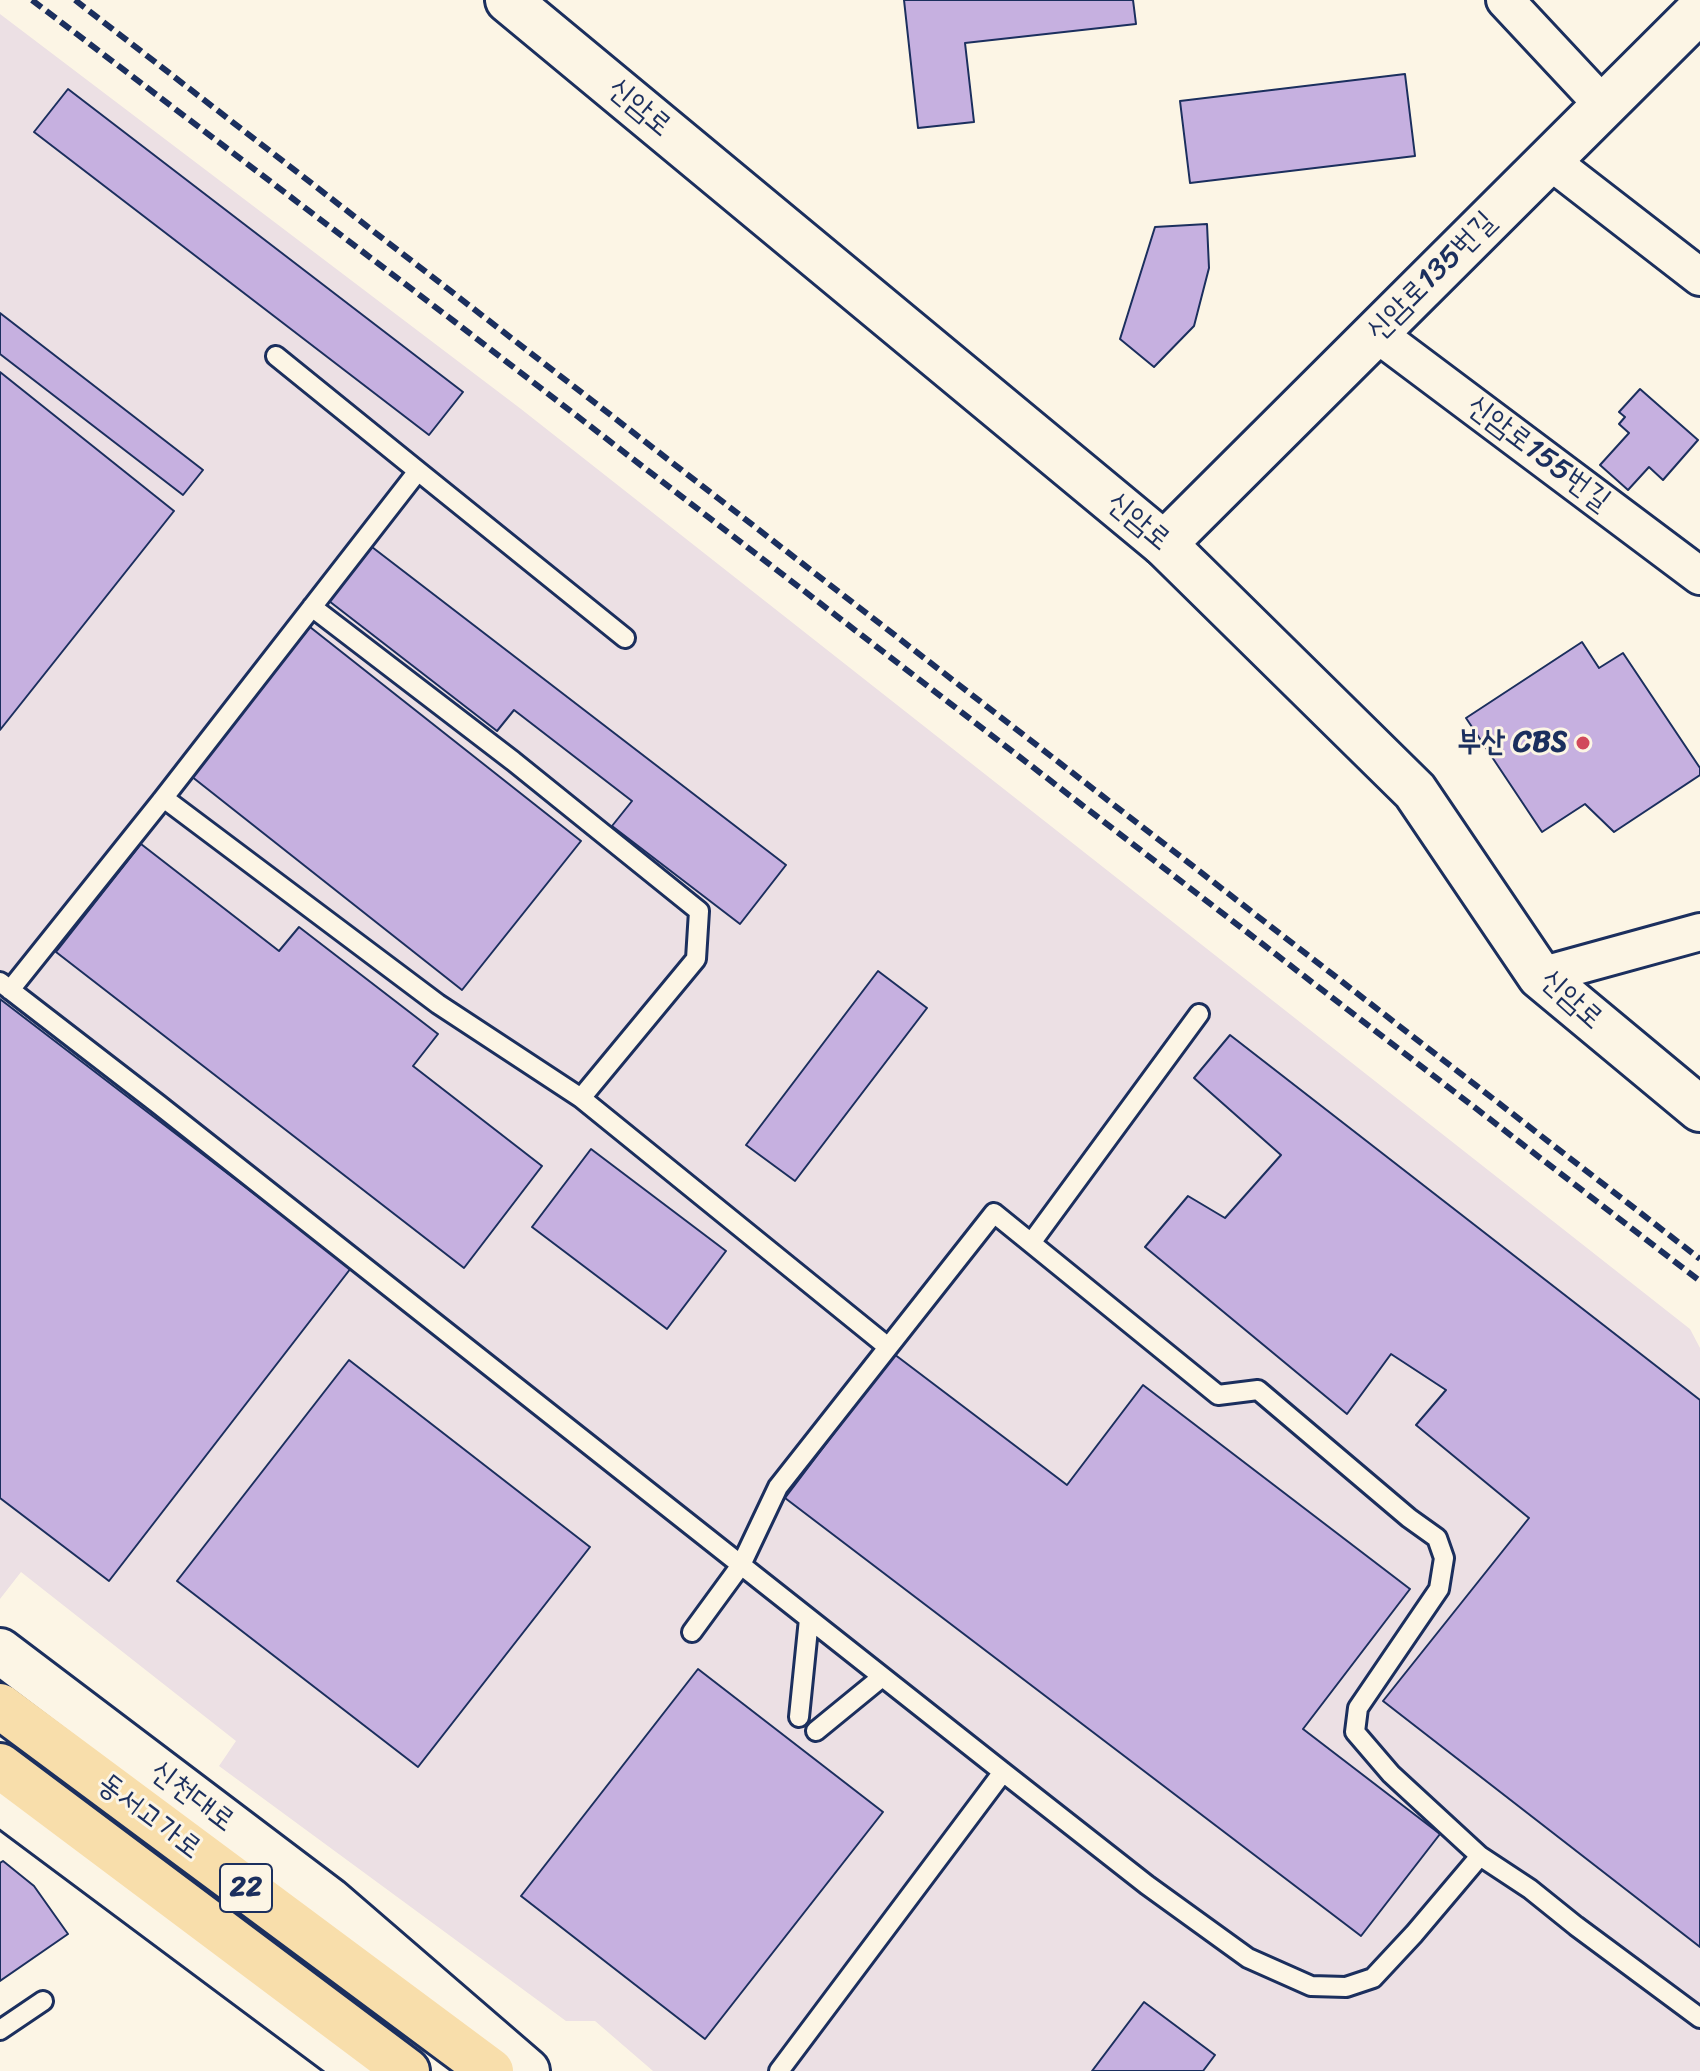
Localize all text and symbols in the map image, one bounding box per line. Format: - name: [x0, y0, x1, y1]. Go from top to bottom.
- street label: 신암로: [600, 71, 678, 145]
- street label: 신암로135번길: [1360, 205, 1504, 349]
- street label: 신암로155번길: [1459, 388, 1617, 520]
- street label: 신암로: [1099, 485, 1177, 559]
- place label: 부산 CBS: [1457, 725, 1567, 761]
- marker: 부산 CBS: [1574, 734, 1592, 752]
- street label: 신암로: [1532, 962, 1610, 1038]
- street label: 신천대로: [143, 1754, 241, 1840]
- street label: 동서고가로: [90, 1766, 208, 1868]
- road number: 22: [220, 1864, 272, 1912]

